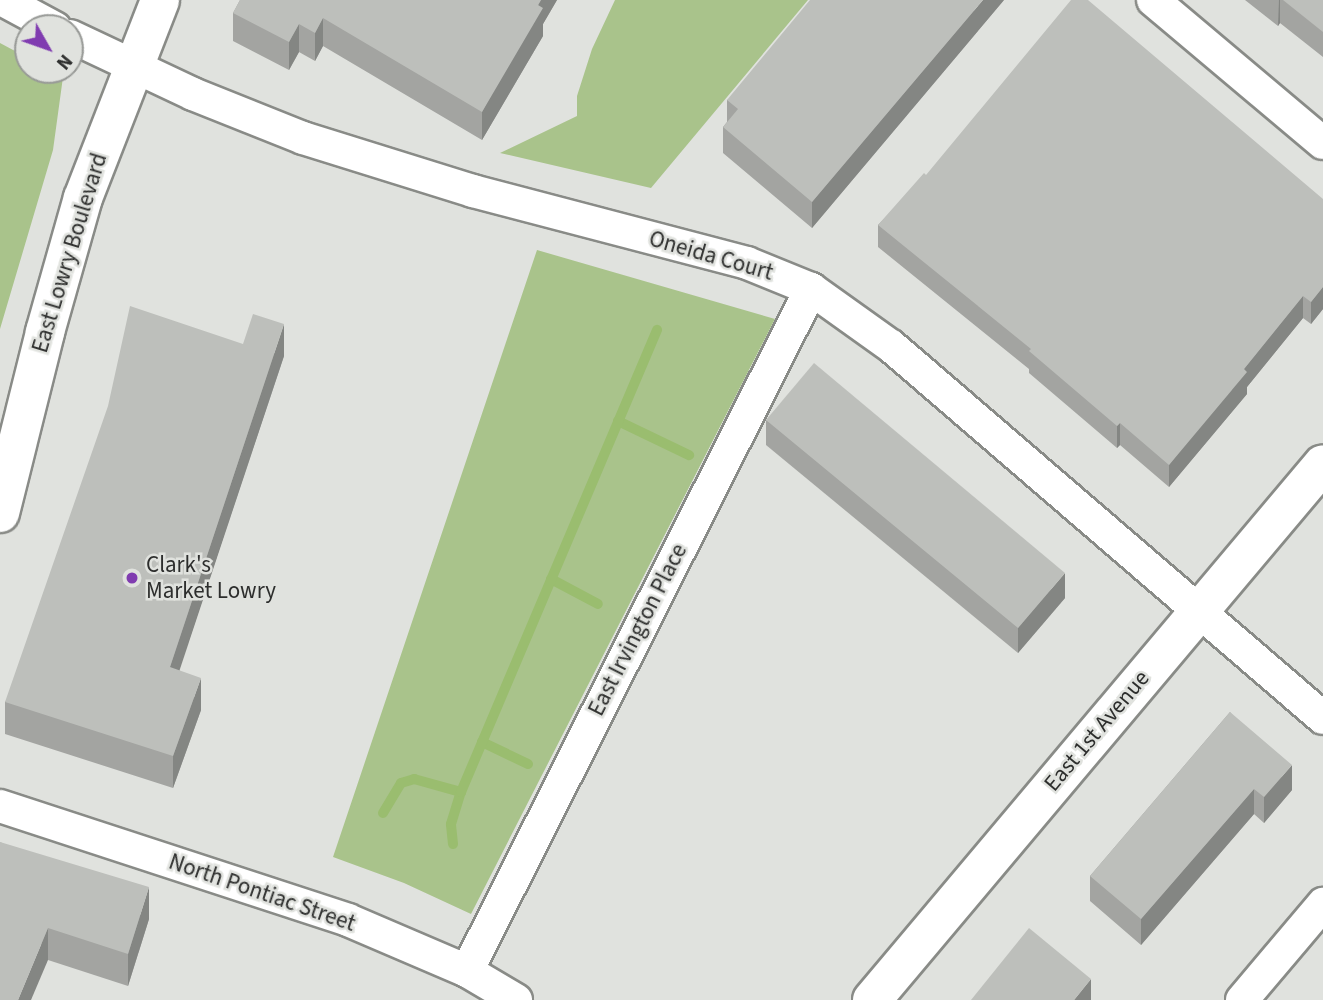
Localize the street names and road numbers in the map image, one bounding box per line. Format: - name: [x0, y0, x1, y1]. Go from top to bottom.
- street label: East Lowry Boulevard: [27, 150, 113, 356]
- street label: Oneida Court: [646, 225, 776, 287]
- street label: East Irvington Place: [583, 539, 693, 721]
- street label: East 1st Avenue: [1038, 665, 1156, 797]
- street label: North Pontiac Street: [165, 848, 359, 938]

